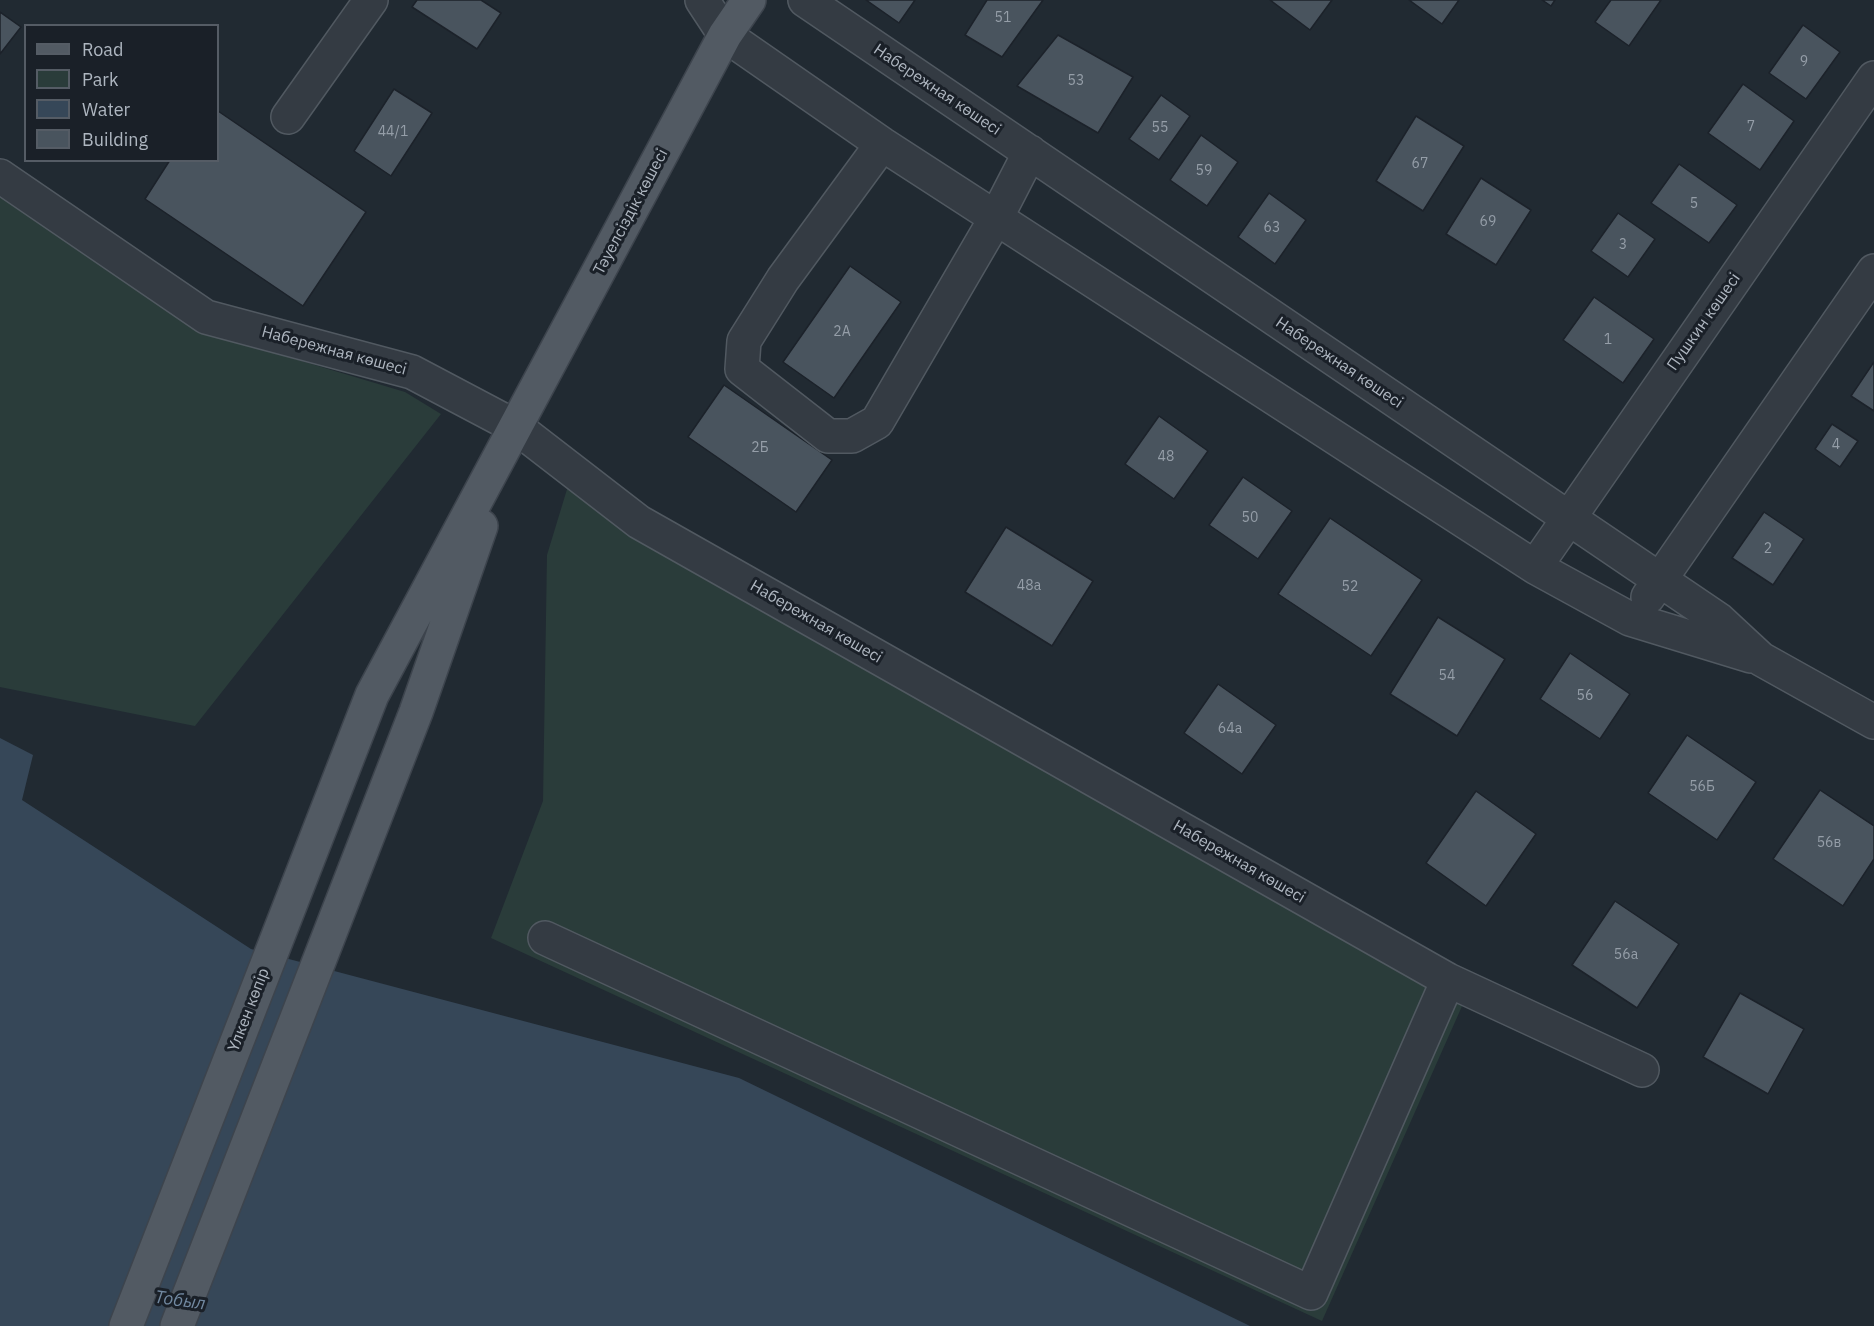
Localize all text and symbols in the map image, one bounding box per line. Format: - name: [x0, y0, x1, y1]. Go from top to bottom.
- house number: 51: [995, 10, 1011, 26]
- legend: [24, 24, 219, 162]
- text: Road: [82, 38, 123, 61]
- street label: Набережная көшесі: [870, 40, 1004, 140]
- house number: 9: [1800, 54, 1808, 70]
- text: Park: [82, 68, 118, 91]
- house number: 53: [1068, 73, 1084, 89]
- text: Water: [82, 98, 130, 121]
- house number: 7: [1747, 119, 1755, 135]
- house number: 55: [1152, 120, 1168, 136]
- house number: 44/1: [378, 124, 408, 140]
- text: Building: [82, 128, 148, 151]
- street label: Тәуелсіздік көшесі: [590, 146, 672, 278]
- house number: 67: [1412, 156, 1428, 172]
- house number: 59: [1196, 163, 1212, 179]
- house number: 5: [1690, 196, 1698, 212]
- house number: 69: [1480, 214, 1496, 230]
- house number: 63: [1264, 220, 1280, 236]
- house number: 3: [1619, 237, 1627, 253]
- street label: Пушкин көшесі: [1663, 270, 1745, 374]
- street label: Набережная көшесі: [1272, 313, 1406, 413]
- street label: Набережная көшесі: [259, 322, 409, 380]
- house number: 2А: [833, 324, 851, 340]
- house number: 1: [1604, 332, 1612, 348]
- house number: 4: [1832, 437, 1840, 453]
- house number: 2Б: [751, 440, 769, 456]
- house number: 48: [1158, 449, 1174, 465]
- house number: 50: [1242, 510, 1258, 526]
- house number: 2: [1764, 541, 1772, 557]
- street label: Набережная көшесі: [747, 576, 885, 668]
- house number: 48а: [1017, 578, 1041, 594]
- house number: 52: [1342, 579, 1358, 595]
- house number: 54: [1439, 668, 1455, 684]
- house number: 56: [1577, 688, 1593, 704]
- house number: 64а: [1218, 721, 1242, 737]
- house number: 56Б: [1689, 779, 1715, 795]
- street label: Набережная көшесі: [1170, 816, 1308, 908]
- house number: 56в: [1817, 835, 1841, 851]
- house number: 56а: [1614, 947, 1638, 963]
- street label: Үлкен көпір: [224, 965, 274, 1055]
- water label: Тобыл: [153, 1287, 207, 1315]

